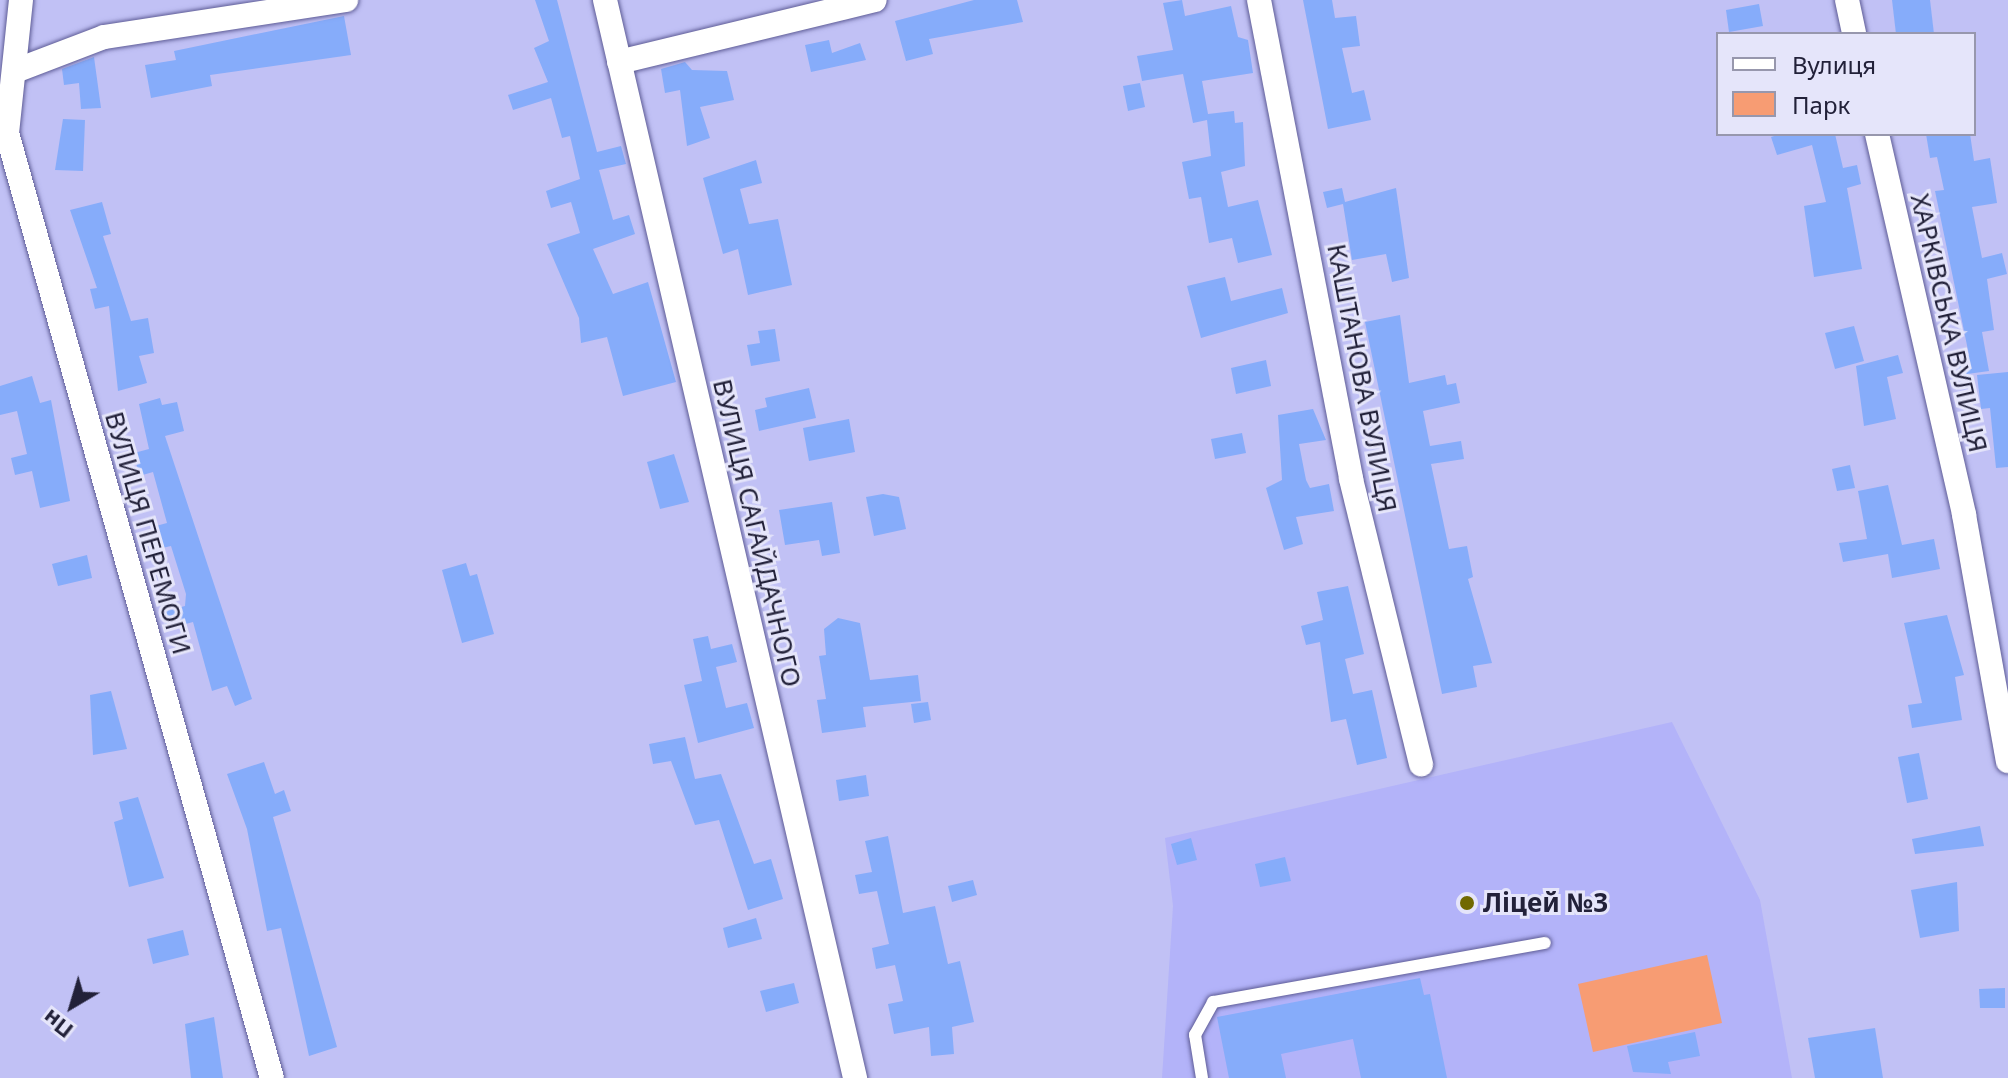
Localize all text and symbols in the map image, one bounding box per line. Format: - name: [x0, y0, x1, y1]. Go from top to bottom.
- legend: [1716, 32, 1976, 136]
- text: Вулиця: [1792, 48, 1876, 81]
- text: Парк: [1792, 88, 1850, 121]
- street label: ХАРКІВСЬКА ВУЛИЦЯ: [1904, 191, 1994, 455]
- street label: КАШТАНОВА ВУЛИЦЯ: [1321, 241, 1403, 515]
- street label: ВУЛИЦЯ САГАЙДАЧНОГО: [706, 376, 808, 690]
- street label: ВУЛИЦЯ ПЕРЕМОГИ: [98, 408, 198, 658]
- place label: Ліцей №3: [1483, 887, 1608, 919]
- marker: Ліцей №3: [1458, 894, 1476, 912]
- north arrow: [32, 966, 112, 1046]
- text: Пн: [36, 1003, 79, 1046]

